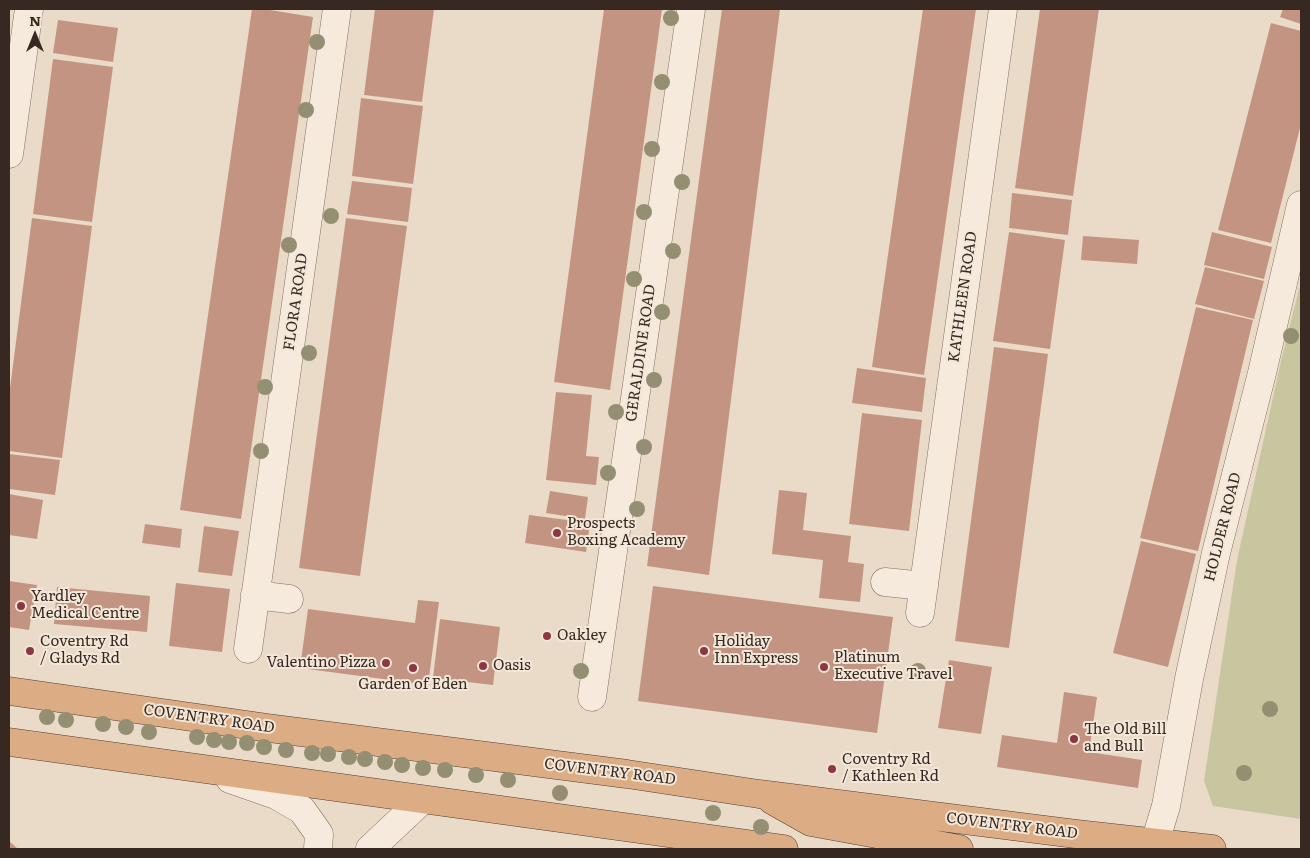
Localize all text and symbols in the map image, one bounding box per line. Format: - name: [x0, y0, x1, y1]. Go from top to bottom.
- north arrow: [10, 10, 60, 60]
- text: N: [29, 10, 41, 30]
- street label: KATHLEEN ROAD: [945, 230, 981, 364]
- street label: FLORA ROAD: [280, 252, 312, 352]
- street label: GERALDINE ROAD: [622, 283, 660, 423]
- street label: HOLDER ROAD: [1201, 471, 1245, 583]
- place label: Prospects Boxing Academy: [567, 515, 686, 550]
- marker: Prospects Boxing Academy: [551, 527, 563, 539]
- place label: Yardley Medical Centre: [31, 588, 139, 623]
- marker: Yardley Medical Centre: [15, 600, 27, 612]
- place label: Oakley: [557, 627, 607, 645]
- marker: Oakley: [541, 630, 553, 642]
- place label: Coventry Rd / Gladys Rd: [40, 633, 129, 668]
- place label: Holiday Inn Express: [714, 633, 798, 668]
- marker: Coventry Rd / Gladys Rd: [24, 645, 36, 657]
- marker: Holiday Inn Express: [698, 645, 710, 657]
- place label: Platinum Executive Travel: [834, 649, 952, 684]
- place label: Valentino Pizza: [267, 654, 376, 672]
- marker: Valentino Pizza: [380, 657, 392, 669]
- place label: Oasis: [493, 657, 531, 675]
- marker: Oasis: [477, 660, 489, 672]
- marker: Platinum Executive Travel: [818, 661, 830, 673]
- marker: Garden of Eden: [407, 662, 419, 674]
- place label: Garden of Eden: [358, 676, 468, 694]
- street label: COVENTRY ROAD: [142, 701, 276, 737]
- place label: The Old Bill and Bull: [1084, 721, 1166, 756]
- marker: The Old Bill and Bull: [1068, 733, 1080, 745]
- place label: Coventry Rd / Kathleen Rd: [842, 751, 939, 786]
- street label: COVENTRY ROAD: [543, 755, 677, 789]
- marker: Coventry Rd / Kathleen Rd: [826, 763, 838, 775]
- street label: COVENTRY ROAD: [945, 809, 1079, 843]

